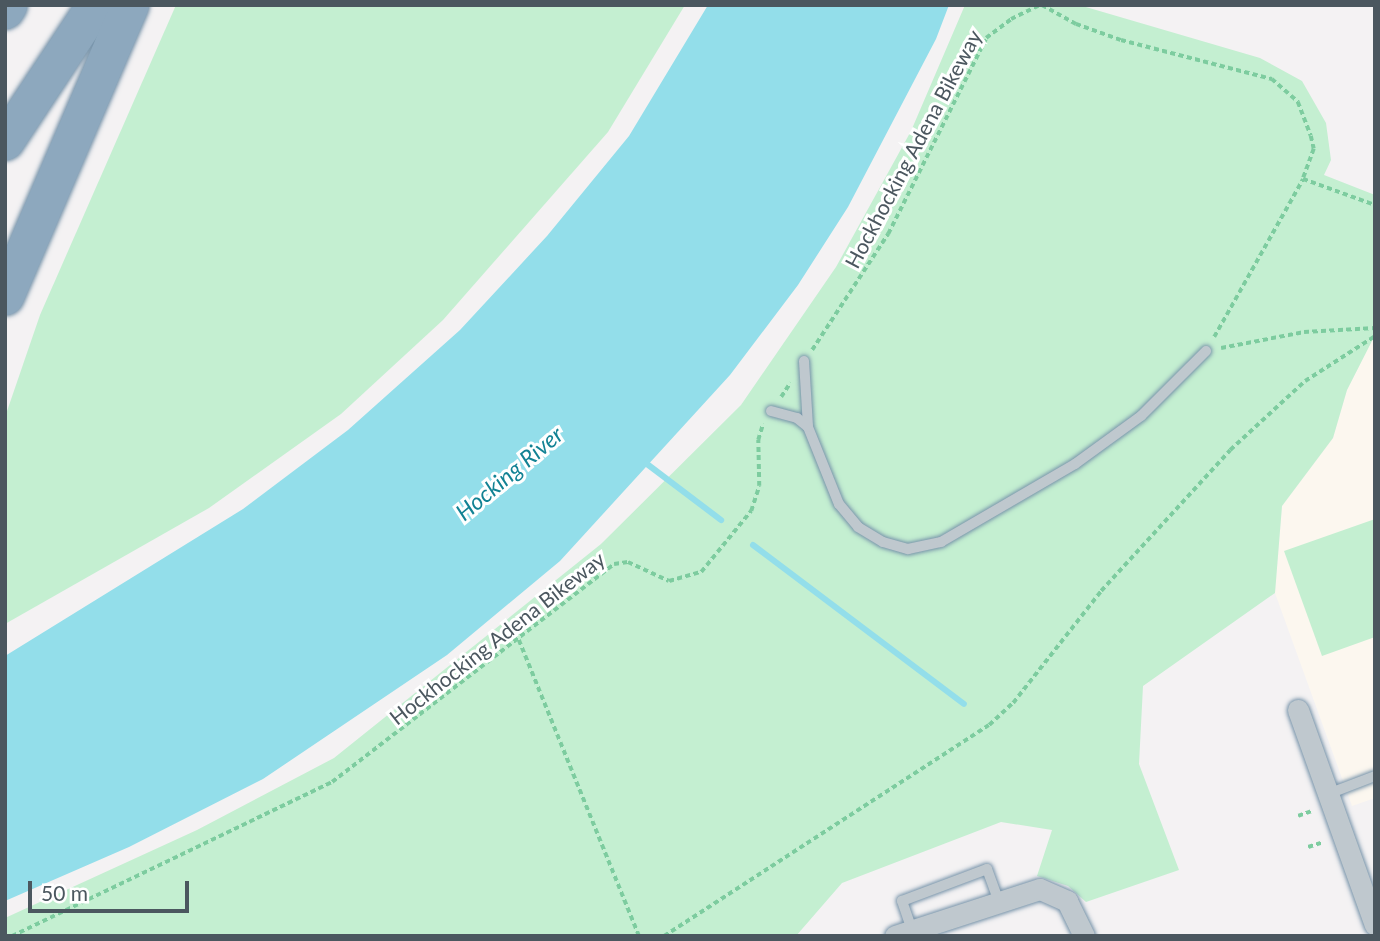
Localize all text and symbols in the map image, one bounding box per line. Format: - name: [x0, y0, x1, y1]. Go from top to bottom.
- street label: Hockhocking Adena Bikeway: [839, 25, 987, 273]
- water label: Hocking River: [450, 420, 568, 526]
- street label: Hockhocking Adena Bikeway: [384, 546, 610, 730]
- scale bar: [32, 867, 192, 911]
- text: 50 m: [41, 880, 88, 905]

